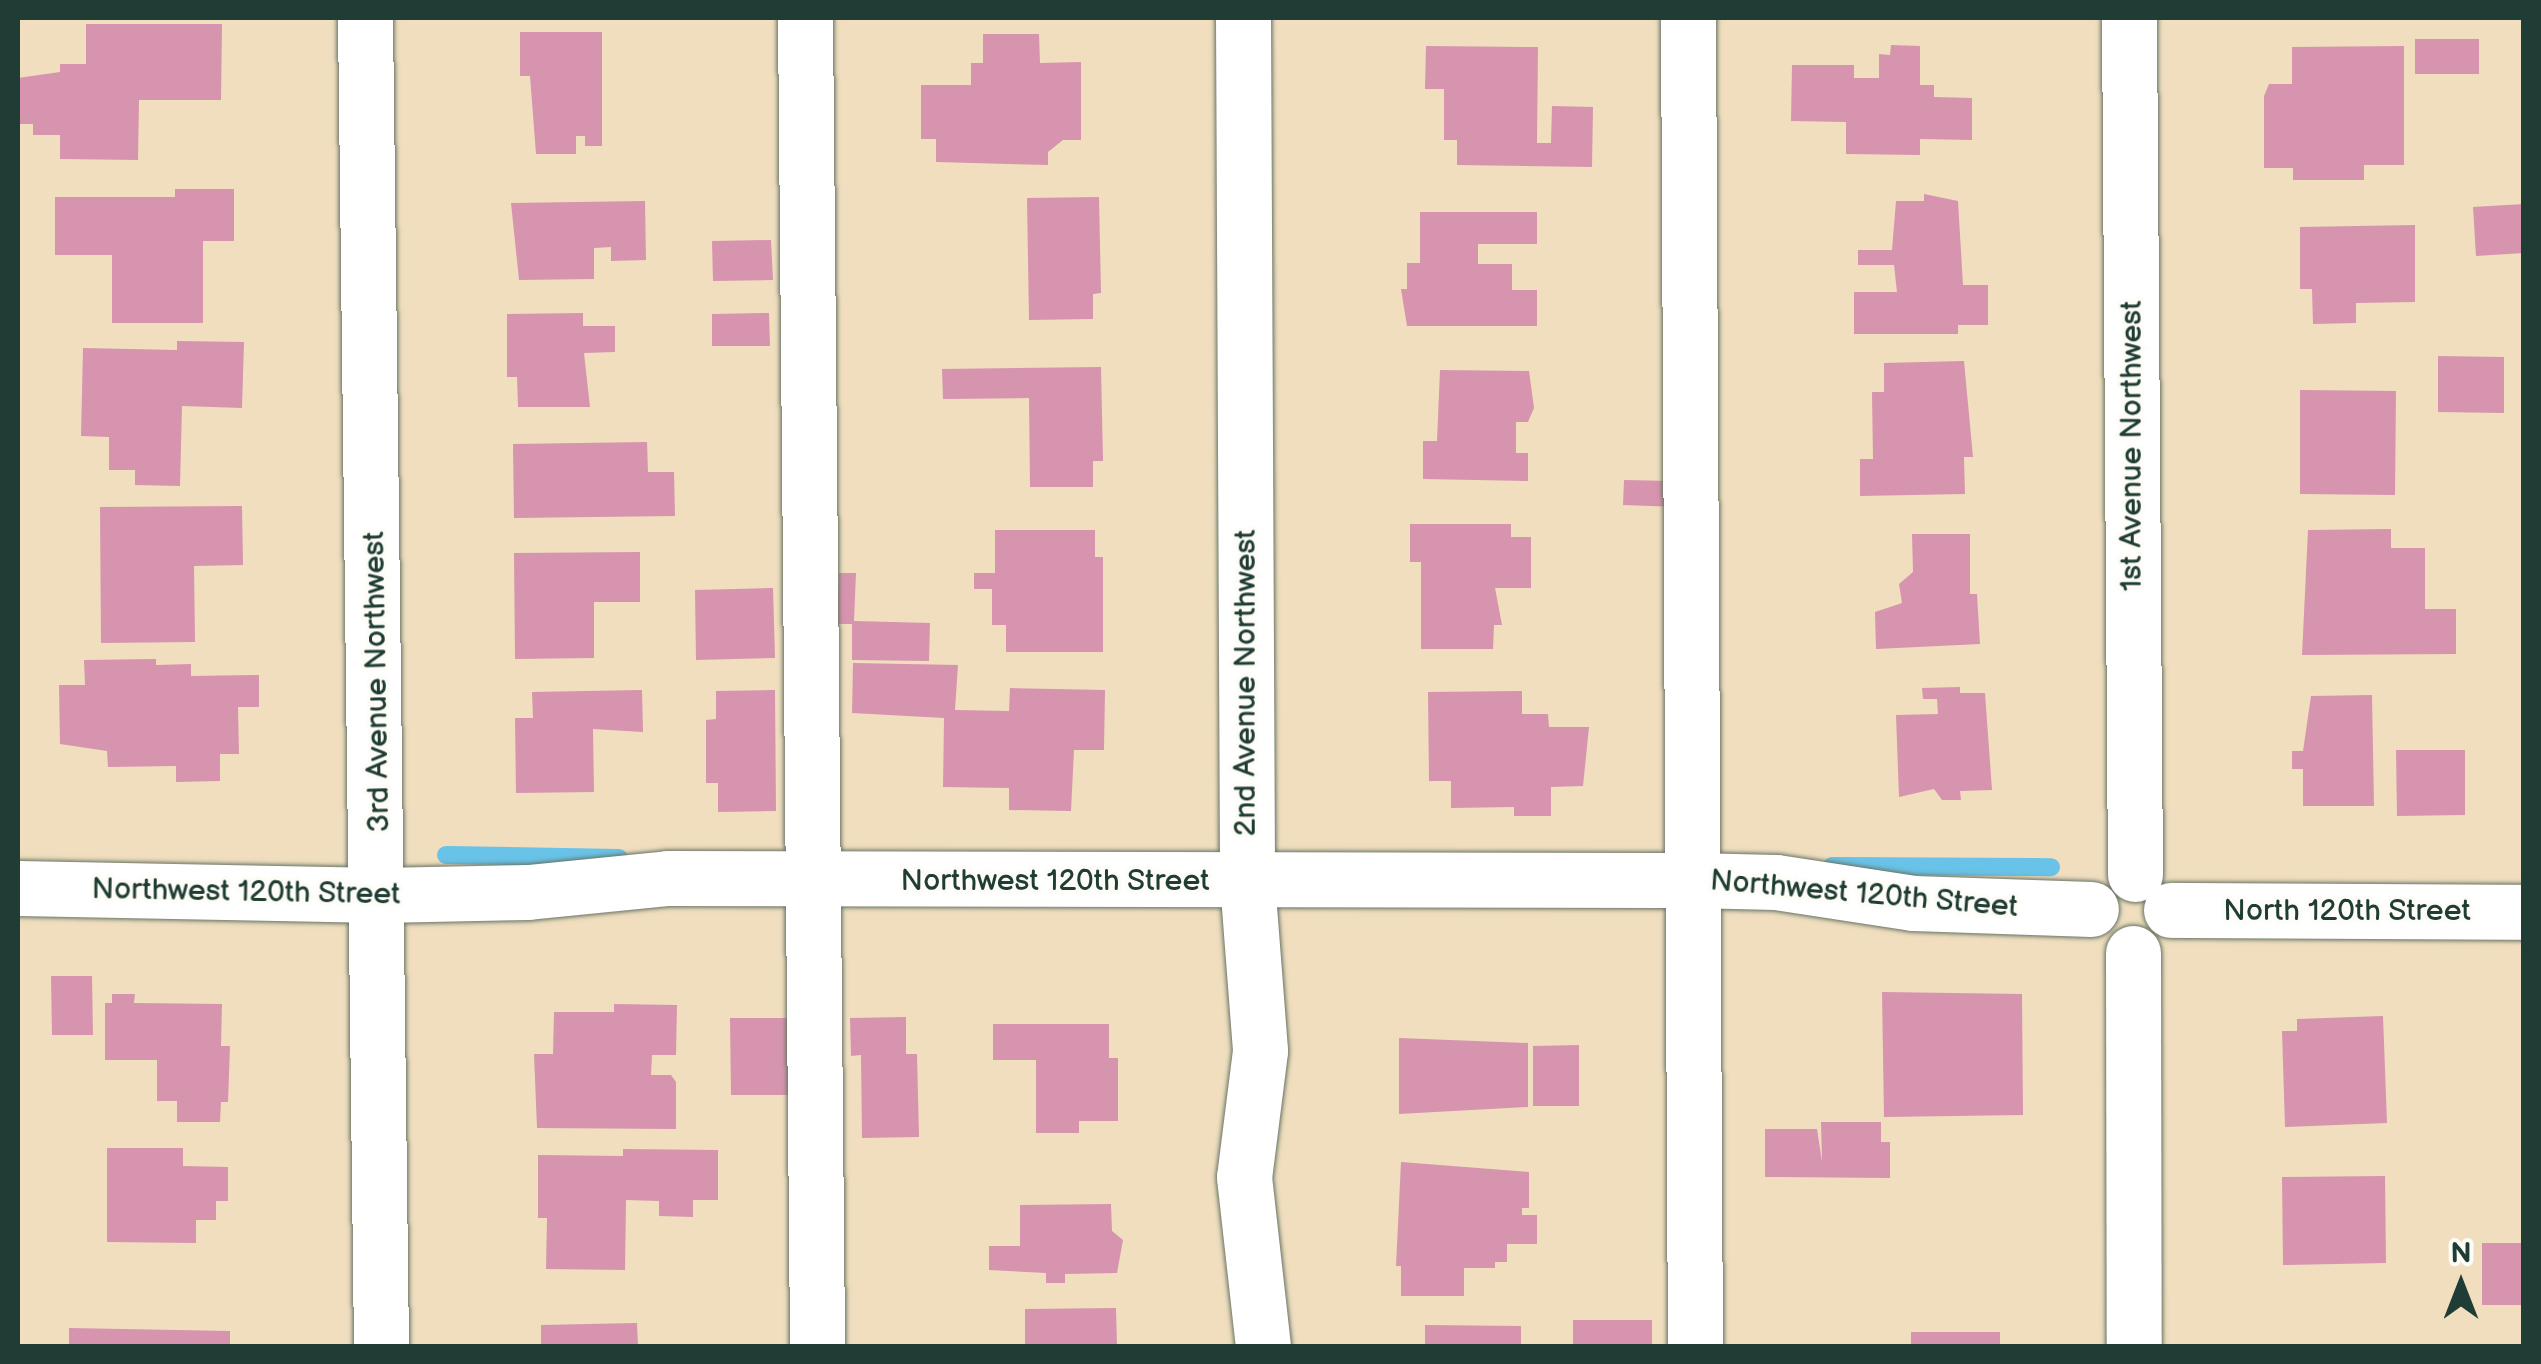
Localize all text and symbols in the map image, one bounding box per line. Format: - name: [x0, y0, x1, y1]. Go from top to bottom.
- street label: 1st Avenue Northwest: [2114, 301, 2150, 591]
- street label: 2nd Avenue Northwest: [1228, 530, 1264, 836]
- street label: 3rd Avenue Northwest: [356, 531, 398, 833]
- street label: Northwest 120th Street: [900, 863, 1210, 899]
- street label: Northwest 120th Street: [1708, 863, 2020, 925]
- street label: Northwest 120th Street: [91, 871, 401, 913]
- street label: North 120th Street: [2223, 893, 2471, 929]
- north arrow: [2411, 1234, 2511, 1334]
- text: N: [2450, 1237, 2472, 1270]

